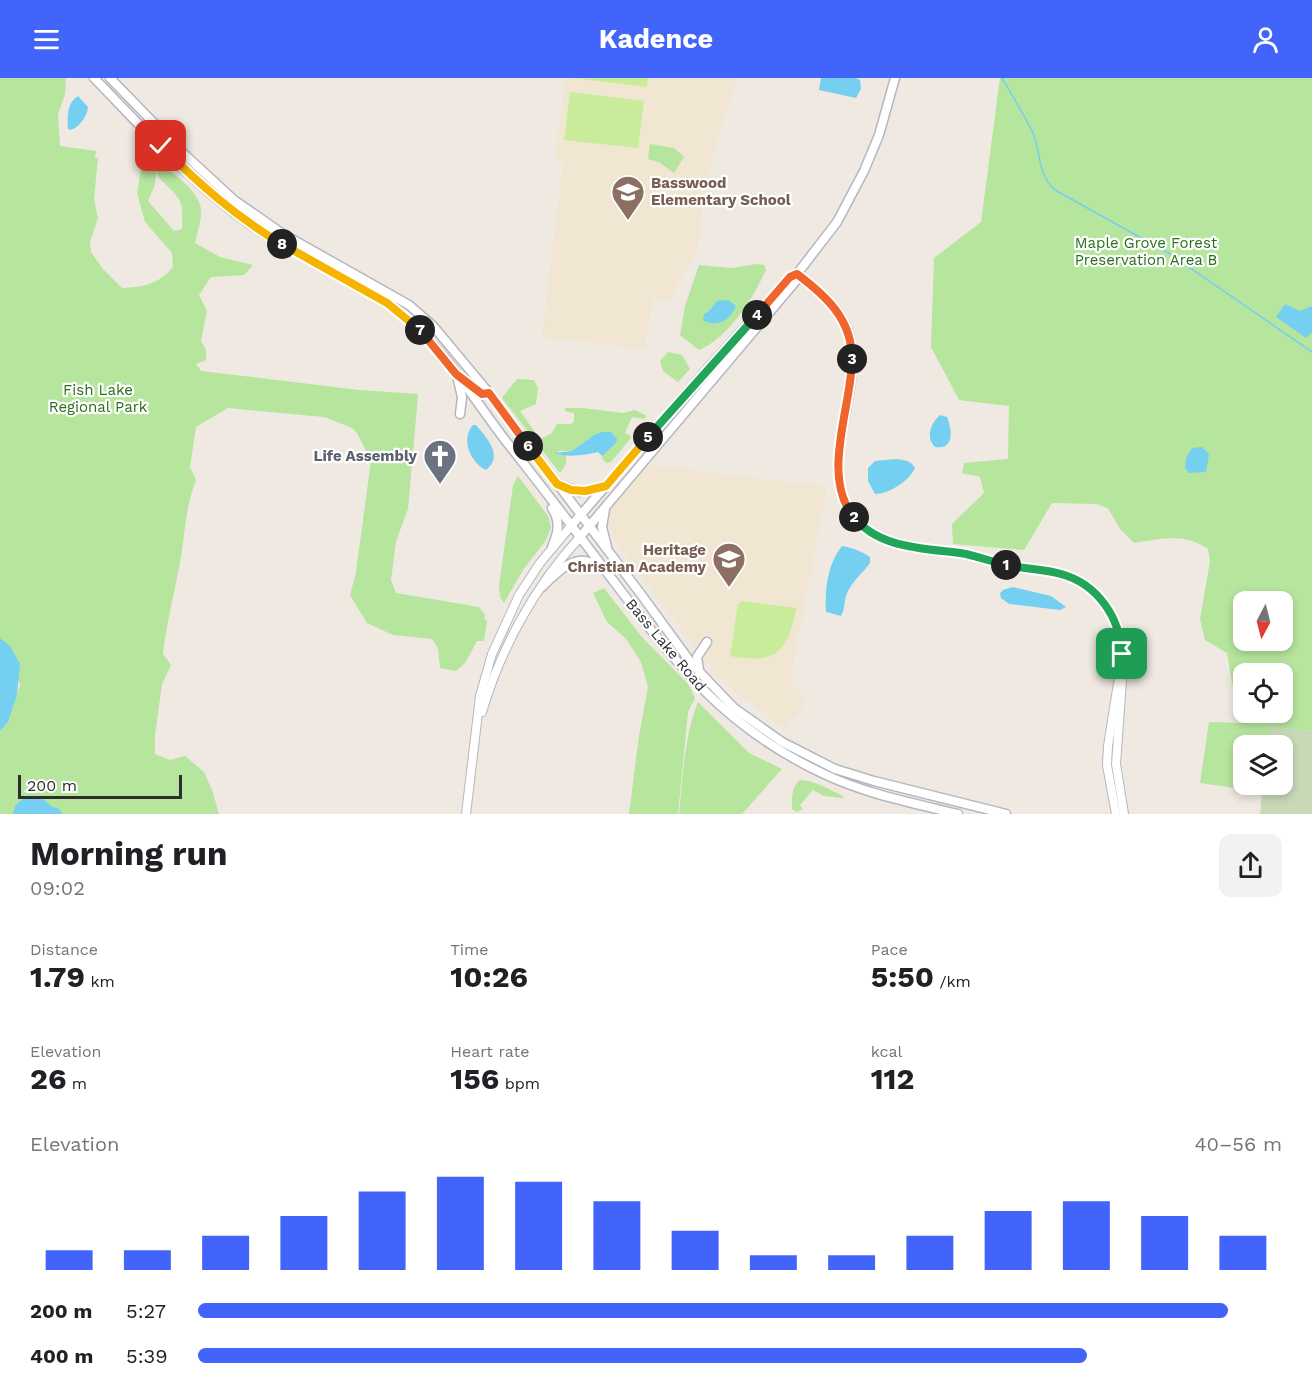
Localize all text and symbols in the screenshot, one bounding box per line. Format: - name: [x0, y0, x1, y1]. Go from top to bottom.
- icon: menu: [30, 23, 63, 56]
- text: Kadence: [599, 23, 713, 55]
- icon: person: [1249, 23, 1282, 56]
- pin: [135, 120, 186, 171]
- icon: check: [144, 129, 177, 162]
- school or university icon: Basswood Elementary School: [610, 174, 646, 221]
- place label: Basswood Elementary School: [651, 174, 791, 209]
- pin: 8: [267, 229, 297, 259]
- text: 8: [277, 234, 287, 253]
- park label: Maple Grove Forest Preservation Area B: [1075, 234, 1218, 269]
- pin: 4: [742, 300, 772, 330]
- text: 4: [752, 305, 762, 324]
- pin: 7: [405, 315, 435, 345]
- text: 7: [415, 320, 425, 339]
- pin: 3: [837, 344, 867, 374]
- text: 3: [847, 349, 857, 368]
- park label: Fish Lake Regional Park: [49, 381, 148, 416]
- pin: 5: [633, 422, 663, 452]
- text: 5: [643, 427, 653, 446]
- pin: 6: [513, 431, 543, 461]
- text: 6: [523, 436, 533, 455]
- church icon: Life Assembly: [422, 438, 458, 485]
- place label: Life Assembly: [313, 447, 418, 465]
- pin: 2: [839, 502, 869, 532]
- text: 2: [849, 507, 859, 526]
- place label: Heritage Christian Academy: [567, 541, 707, 576]
- school or university icon: Heritage Christian Academy: [711, 541, 747, 588]
- pin: 1: [991, 550, 1021, 580]
- text: 1: [1003, 555, 1009, 574]
- north arrow: [1233, 591, 1293, 651]
- map controls: [1233, 591, 1293, 795]
- street label: Bass Lake Road: [622, 595, 710, 695]
- pin: [1096, 628, 1147, 679]
- icon: arrive: [1105, 637, 1138, 670]
- button: locate: [1233, 663, 1293, 723]
- button: layers: [1233, 735, 1293, 795]
- scale bar: [18, 772, 182, 800]
- text: 200 m: [27, 776, 77, 795]
- text: Morning run: [30, 834, 227, 873]
- button: share: [1219, 834, 1282, 897]
- text: 09:02: [30, 876, 85, 900]
- text: Distance: [30, 940, 98, 959]
- text: Time: [450, 940, 488, 959]
- text: Pace: [871, 940, 908, 959]
- text: 1.79: [30, 959, 85, 994]
- text: 10:26: [450, 959, 528, 994]
- text: 5:50: [871, 959, 934, 994]
- text: km: [85, 972, 115, 991]
- text: /km: [934, 972, 971, 991]
- text: Elevation: [30, 1042, 101, 1061]
- text: Heart rate: [450, 1042, 529, 1061]
- text: kcal: [871, 1042, 902, 1061]
- text: 26: [30, 1061, 66, 1096]
- text: 156: [450, 1061, 499, 1096]
- text: 112: [871, 1061, 914, 1096]
- text: m: [66, 1074, 87, 1093]
- text: bpm: [499, 1074, 540, 1093]
- text: Elevation: [30, 1132, 119, 1156]
- text: 40–56 m: [1194, 1132, 1282, 1156]
- text: 200 m: [30, 1299, 92, 1323]
- text: 5:27: [126, 1299, 166, 1323]
- text: 400 m: [30, 1344, 93, 1368]
- text: 5:39: [126, 1344, 168, 1368]

